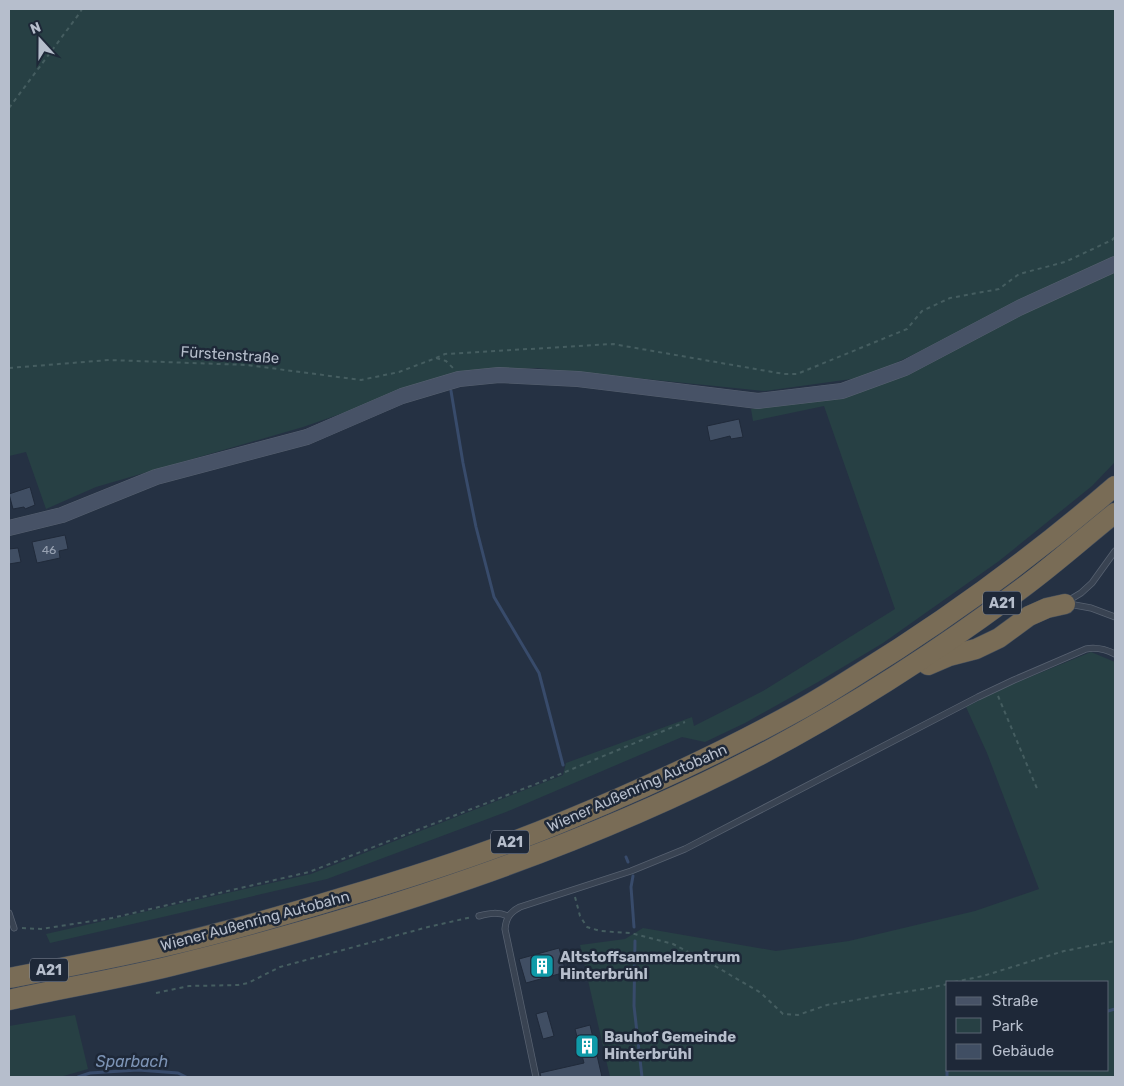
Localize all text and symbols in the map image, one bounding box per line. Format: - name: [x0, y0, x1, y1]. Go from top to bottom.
- north arrow: [15, 15, 65, 65]
- text: N: [28, 19, 43, 38]
- street label: Fürstenstraße: [180, 343, 280, 367]
- house number: 46: [42, 543, 56, 557]
- road number: A21: [983, 592, 1021, 614]
- street label: Wiener Außenring Autobahn: [544, 740, 730, 836]
- road number: A21: [491, 830, 529, 854]
- street label: Wiener Außenring Autobahn: [158, 887, 352, 955]
- place label: Altstoffsammelzentrum Hinterbrühl: [560, 948, 740, 983]
- building icon: Altstoffsammelzentrum Hinterbrühl: [529, 953, 555, 979]
- road number: A21: [30, 958, 68, 982]
- legend: [946, 981, 1109, 1071]
- text: Straße: [992, 992, 1038, 1010]
- text: Park: [992, 1017, 1023, 1035]
- place label: Bauhof Gemeinde Hinterbrühl: [604, 1028, 736, 1063]
- building icon: Bauhof Gemeinde Hinterbrühl: [574, 1033, 600, 1059]
- text: Gebäude: [992, 1042, 1054, 1060]
- water label: Sparbach: [96, 1052, 168, 1071]

